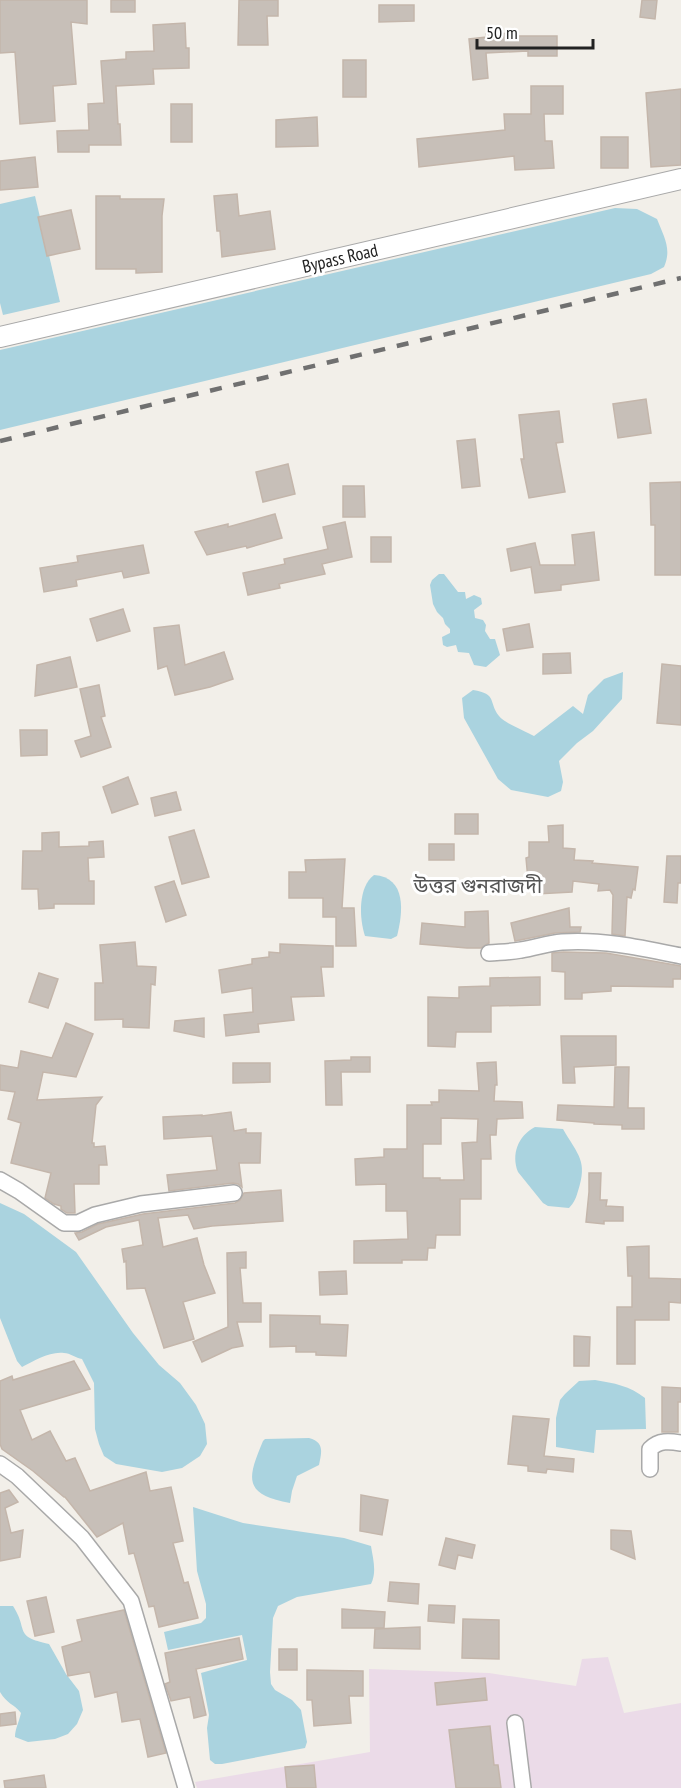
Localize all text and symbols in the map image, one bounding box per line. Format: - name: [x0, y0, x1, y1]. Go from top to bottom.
- scale bar: [477, 12, 592, 50]
- text: 50 m: [486, 21, 518, 44]
- street label: Bypass Road: [300, 238, 380, 278]
- district label: উত্তর গুনরাজদী: [413, 872, 543, 899]

